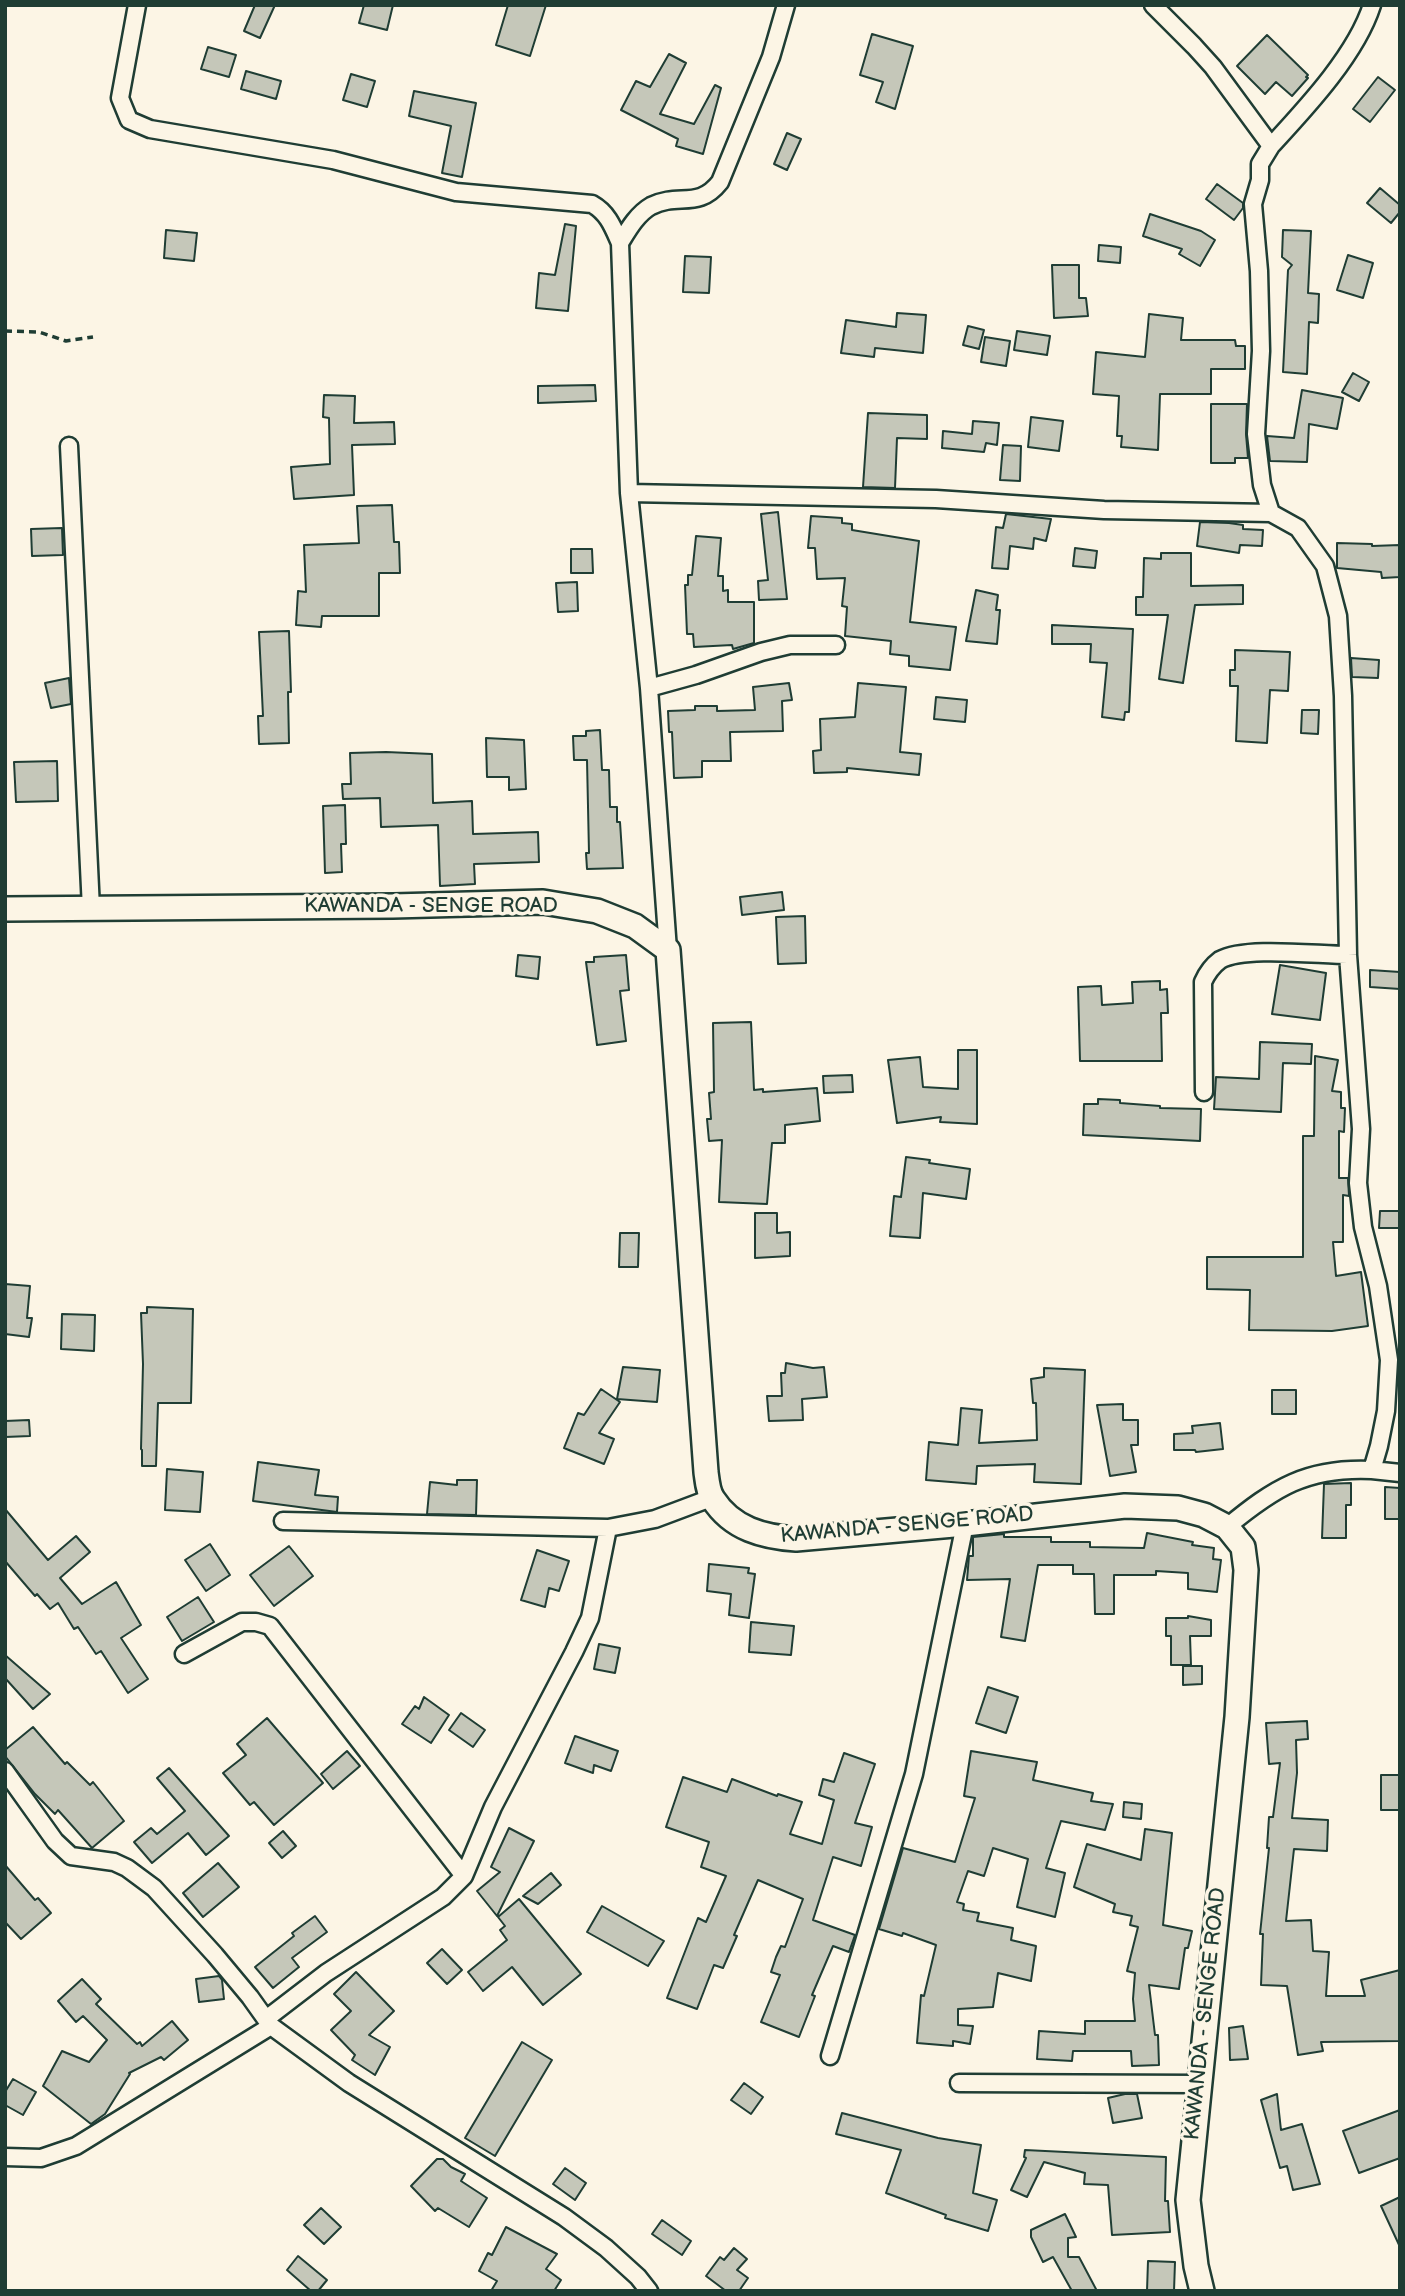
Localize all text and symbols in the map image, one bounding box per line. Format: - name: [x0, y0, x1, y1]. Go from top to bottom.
- street label: KAWANDA - SENGE ROAD: [304, 894, 558, 920]
- street label: KAWANDA - SENGE ROAD: [779, 1502, 1035, 1550]
- street label: KAWANDA - SENGE ROAD: [1180, 1886, 1232, 2142]

